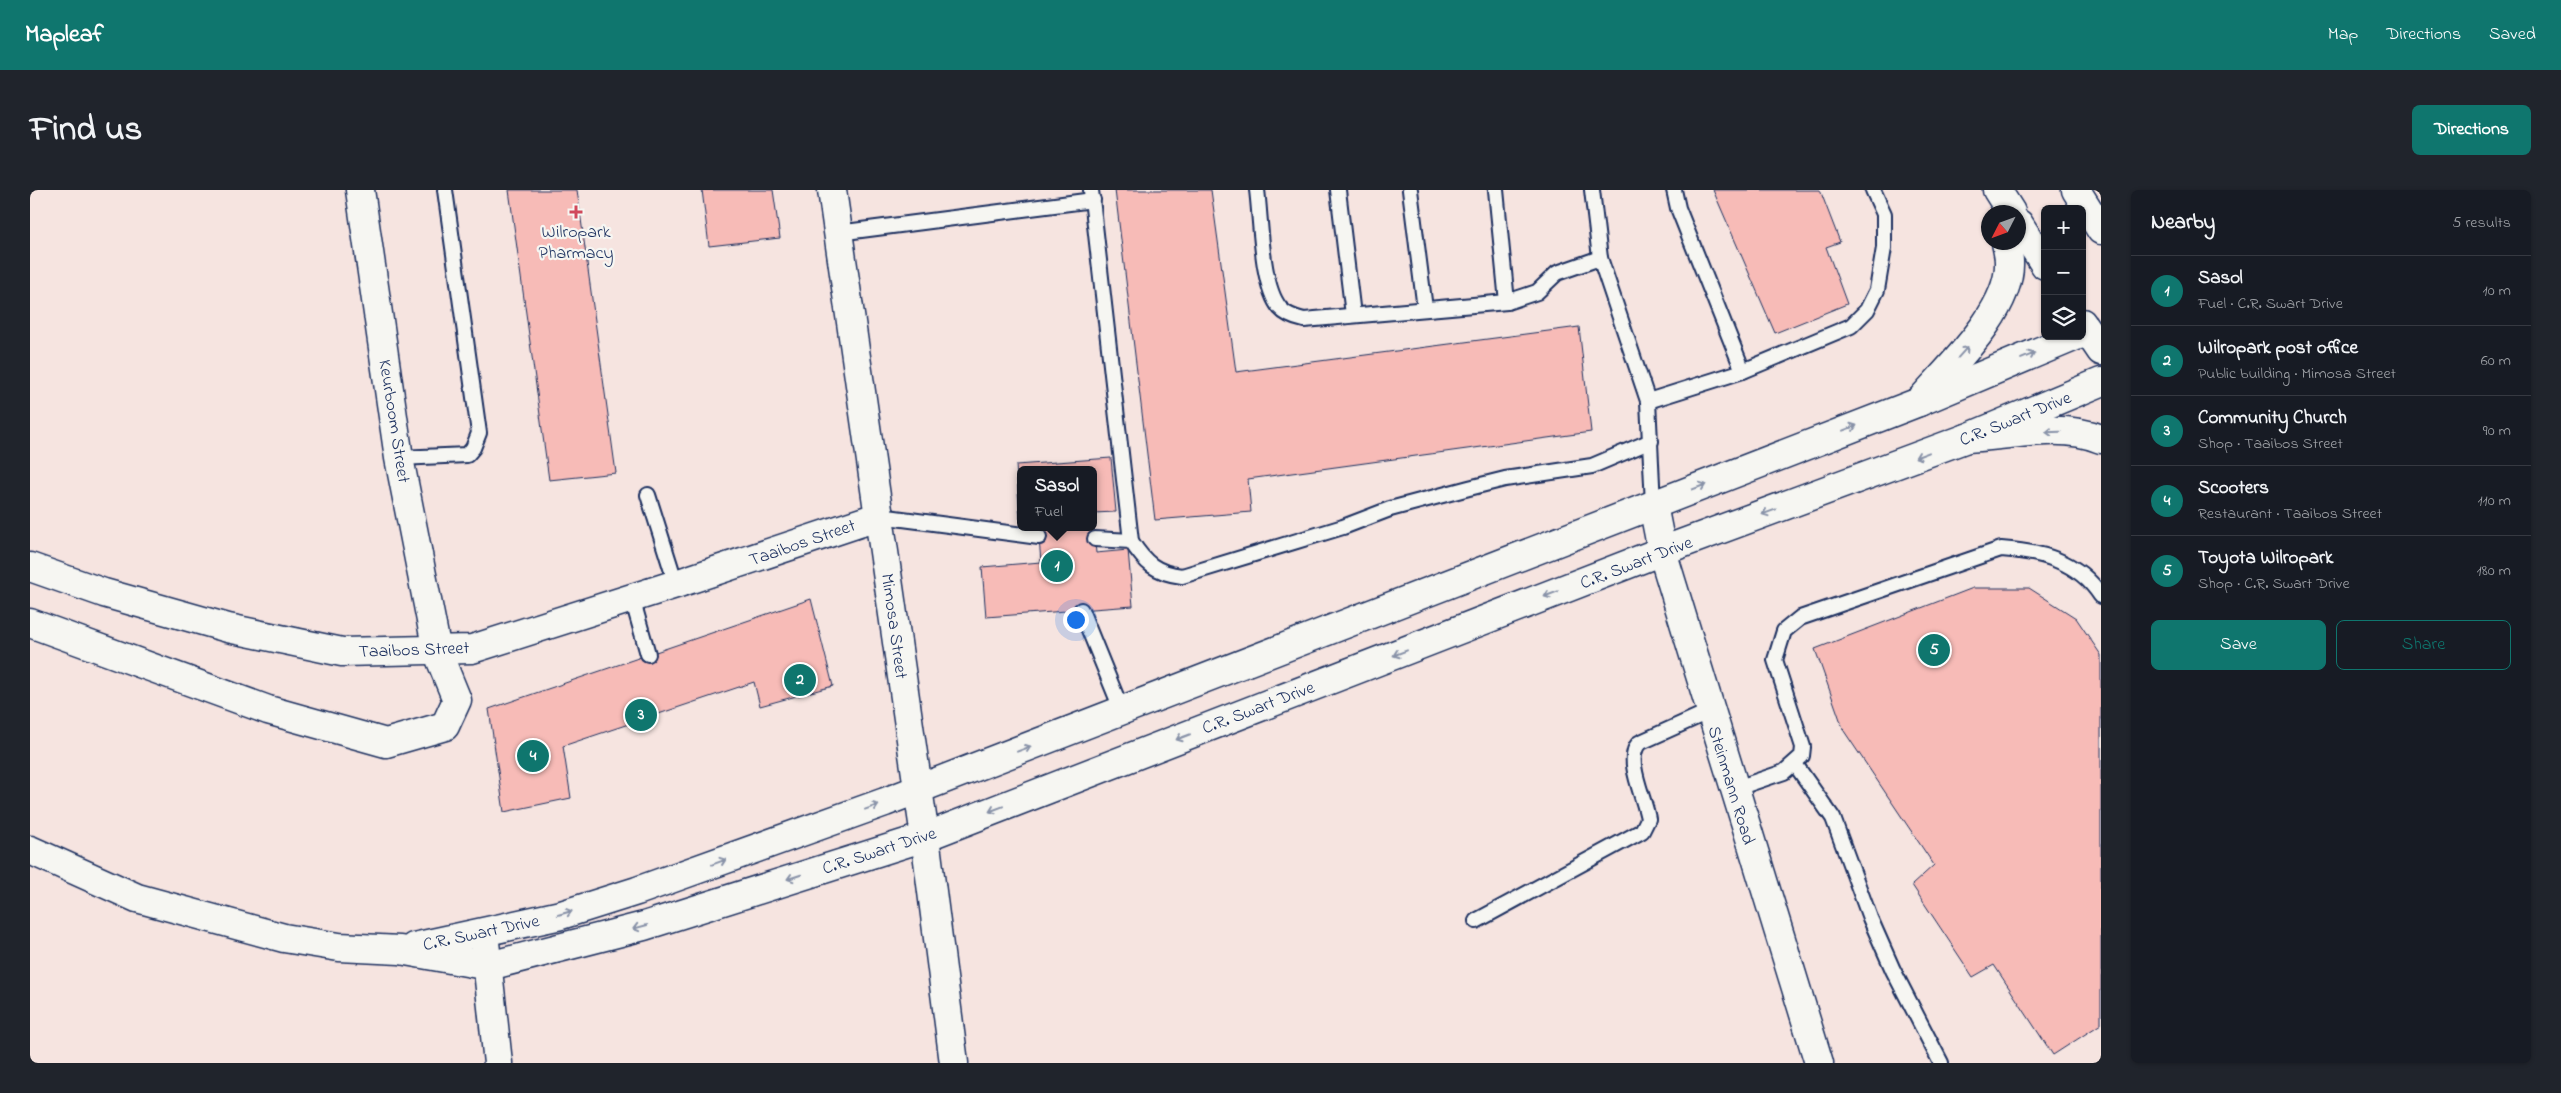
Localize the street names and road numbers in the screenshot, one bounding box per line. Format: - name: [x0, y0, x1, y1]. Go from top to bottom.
- street label: Keurboom Street: [370, 358, 416, 485]
- street label: C.R. Swart Drive: [1956, 385, 2076, 454]
- street label: Taaibos Street: [746, 514, 859, 574]
- street label: C.R. Swart Drive: [1577, 530, 1698, 597]
- street label: Mimosa Street: [873, 572, 913, 681]
- street label: Taaibos Street: [358, 636, 470, 666]
- street label: C.R. Swart Drive: [1199, 675, 1320, 742]
- street label: Steinmann Road: [1700, 723, 1760, 848]
- street label: C.R. Swart Drive: [819, 821, 941, 883]
- street label: C.R. Swart Drive: [421, 909, 543, 959]

